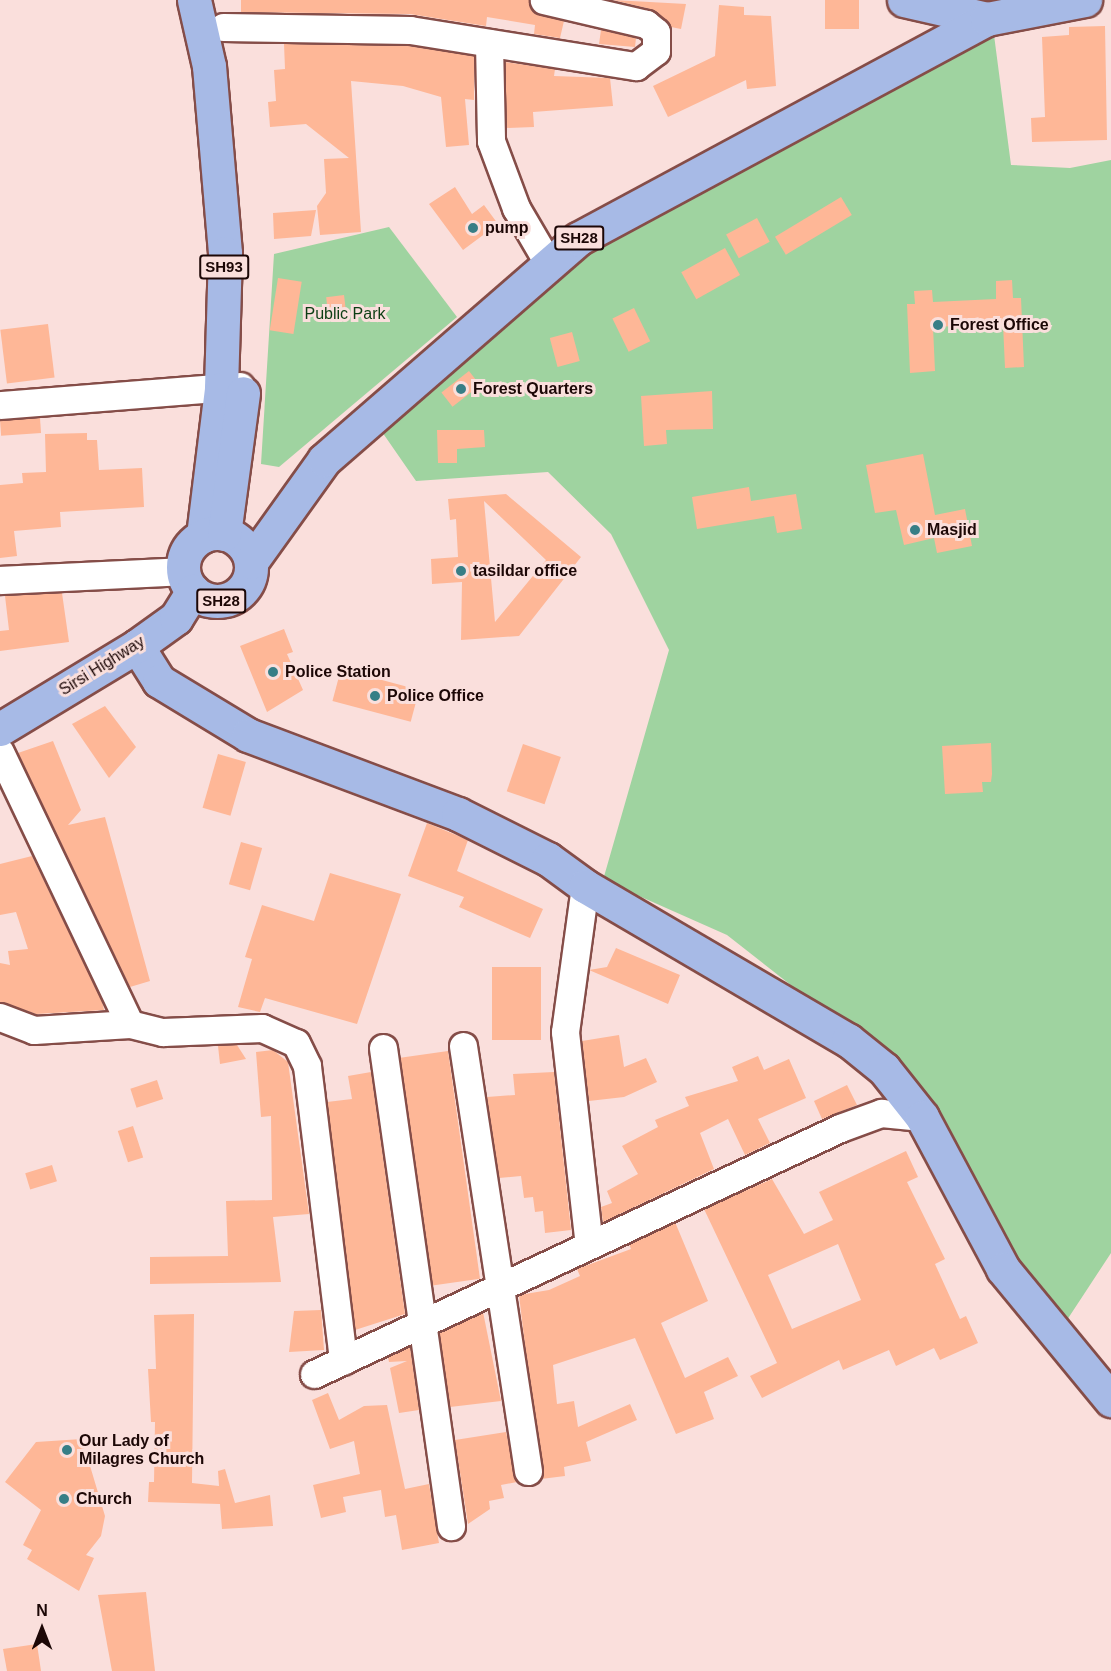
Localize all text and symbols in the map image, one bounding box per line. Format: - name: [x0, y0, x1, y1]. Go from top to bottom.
- place label: pump: [485, 218, 529, 238]
- marker: pump: [466, 221, 480, 235]
- road number: SH28: [554, 226, 604, 250]
- road number: SH93: [198, 255, 250, 279]
- park label: Public Park: [305, 304, 385, 324]
- place label: Forest Office: [950, 315, 1049, 335]
- marker: Forest Office: [931, 318, 945, 332]
- place label: Forest Quarters: [473, 379, 593, 399]
- marker: Forest Quarters: [454, 382, 468, 396]
- place label: Masjid: [927, 520, 977, 540]
- marker: Masjid: [908, 523, 922, 537]
- place label: tasildar office: [473, 561, 577, 581]
- marker: tasildar office: [454, 564, 468, 578]
- road number: SH28: [196, 589, 246, 613]
- street label: Sirsi Highway: [56, 632, 148, 700]
- place label: Police Station: [285, 662, 391, 682]
- marker: Police Station: [266, 665, 280, 679]
- place label: Police Office: [387, 686, 484, 706]
- marker: Police Office: [368, 689, 382, 703]
- place label: Our Lady of Milagres Church: [79, 1431, 204, 1469]
- marker: Our Lady of Milagres Church: [60, 1443, 74, 1457]
- place label: Church: [76, 1489, 132, 1509]
- marker: Church: [57, 1492, 71, 1506]
- north arrow: [12, 1599, 72, 1659]
- text: N: [36, 1602, 48, 1619]

